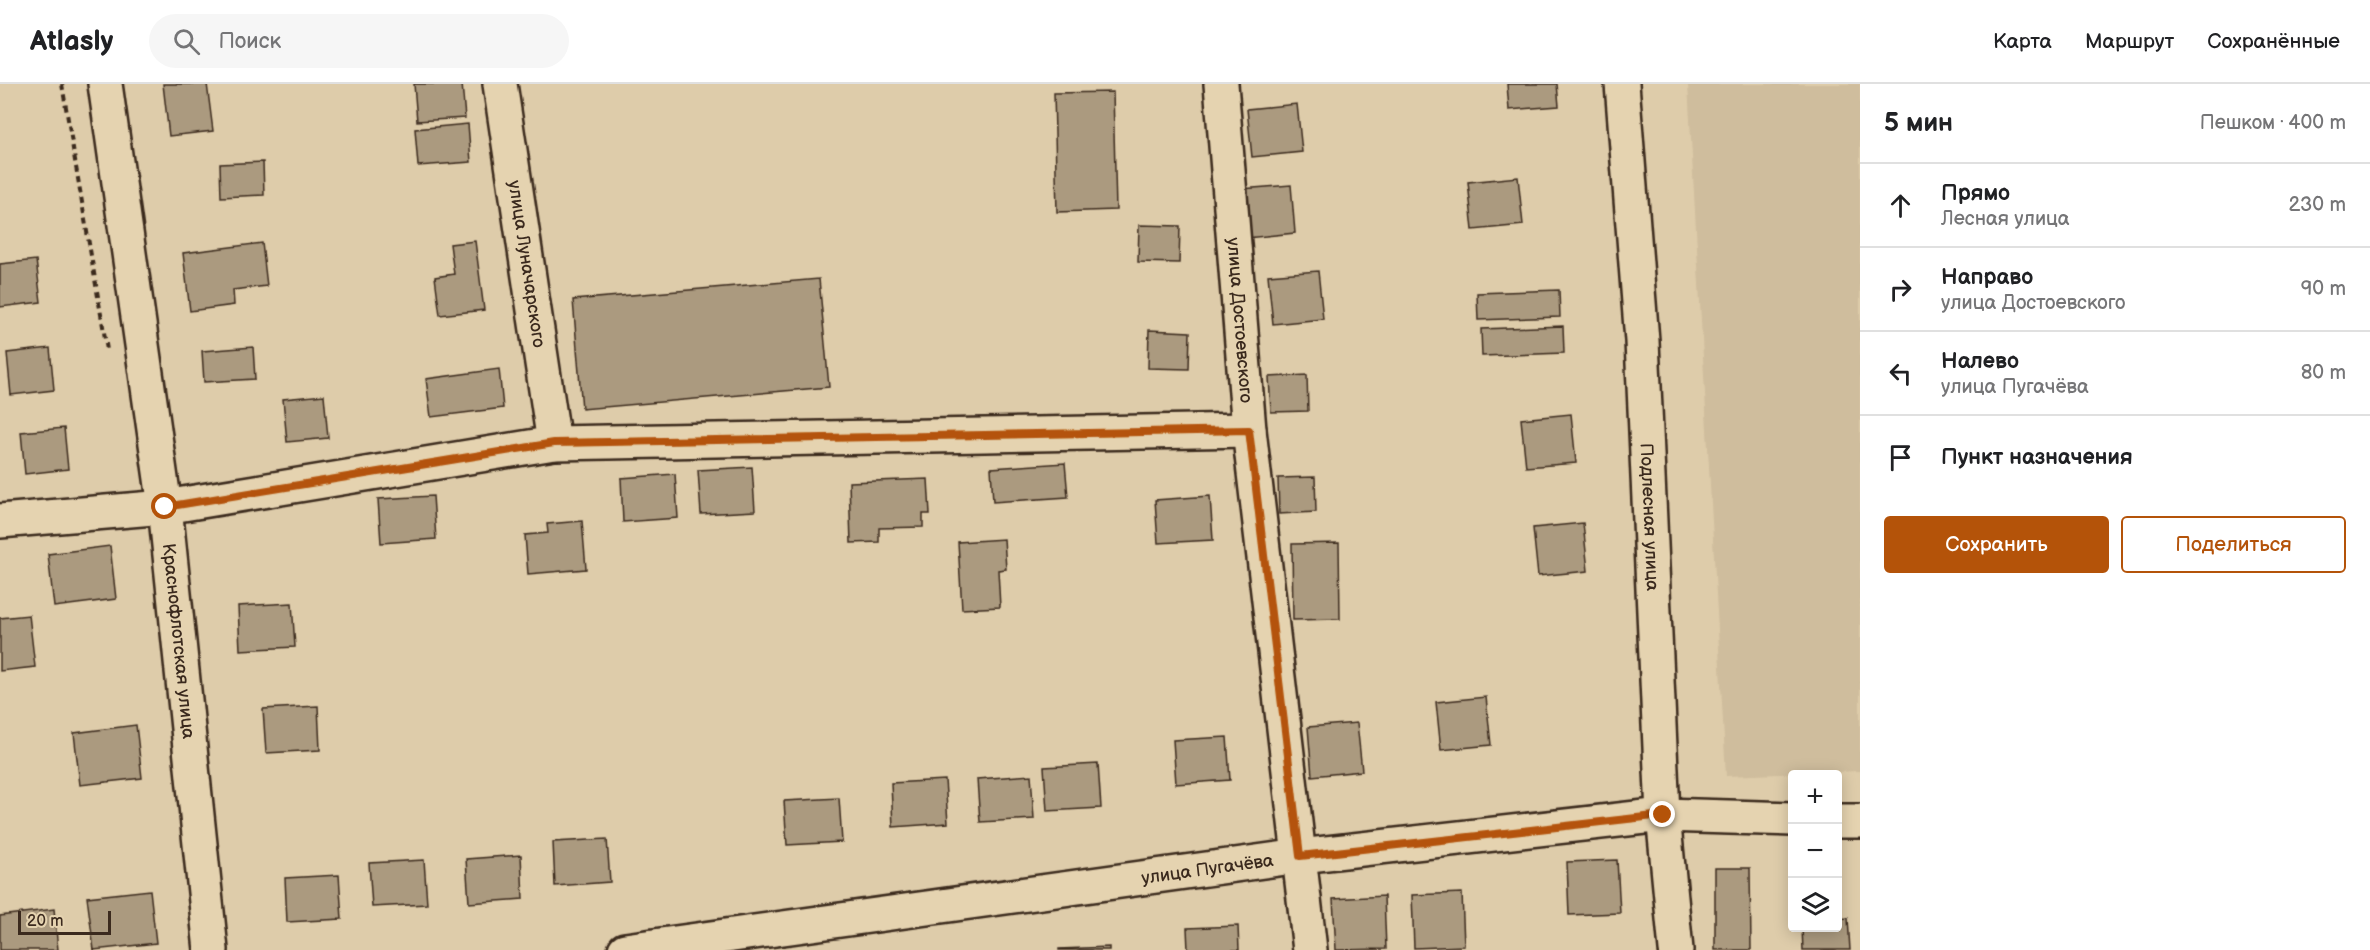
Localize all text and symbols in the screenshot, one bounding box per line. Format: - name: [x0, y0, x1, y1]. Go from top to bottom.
- search box: [149, 14, 569, 68]
- text: Atlasly: [30, 25, 113, 58]
- icon: search: [170, 25, 203, 58]
- text: Поиск: [218, 28, 281, 55]
- text: Карта: [1993, 29, 2052, 54]
- text: Маршрут: [2085, 29, 2174, 54]
- text: Сохранённые: [2207, 29, 2340, 54]
- text: 5 мин: [1884, 108, 1953, 139]
- text: Пешком · 400 m: [2200, 111, 2346, 135]
- street label: улица Луначарского: [504, 179, 550, 349]
- text: Прямо: [1941, 180, 2010, 207]
- icon: ahead: [1884, 189, 1917, 222]
- text: 230 m: [2289, 193, 2346, 217]
- text: Лесная улица: [1941, 207, 2070, 231]
- street label: улица Достоевского: [1223, 237, 1257, 404]
- text: Направо: [1941, 264, 2033, 291]
- icon: right: [1884, 273, 1917, 306]
- text: 90 m: [2301, 277, 2346, 301]
- text: улица Достоевского: [1941, 291, 2125, 315]
- text: Налево: [1941, 348, 2019, 375]
- icon: left: [1884, 357, 1917, 390]
- text: 80 m: [2301, 361, 2346, 385]
- text: улица Пугачёва: [1941, 375, 2089, 399]
- icon: arrive: [1884, 441, 1917, 474]
- street label: Подлесная улица: [1636, 443, 1664, 592]
- text: Пункт назначения: [1941, 444, 2133, 471]
- route start: [151, 493, 177, 519]
- button: Сохранить: [1884, 516, 2109, 573]
- button: Поделиться: [2121, 516, 2346, 573]
- street label: Краснофлотская улица: [158, 542, 200, 740]
- map controls: [1788, 770, 1842, 932]
- button: +: [1788, 770, 1842, 824]
- route end: [1649, 801, 1675, 827]
- button: −: [1788, 824, 1842, 878]
- street label: улица Пугачёва: [1140, 849, 1275, 888]
- button: layers: [1788, 878, 1842, 932]
- scale bar: [18, 908, 111, 936]
- text: 20 m: [27, 912, 63, 931]

